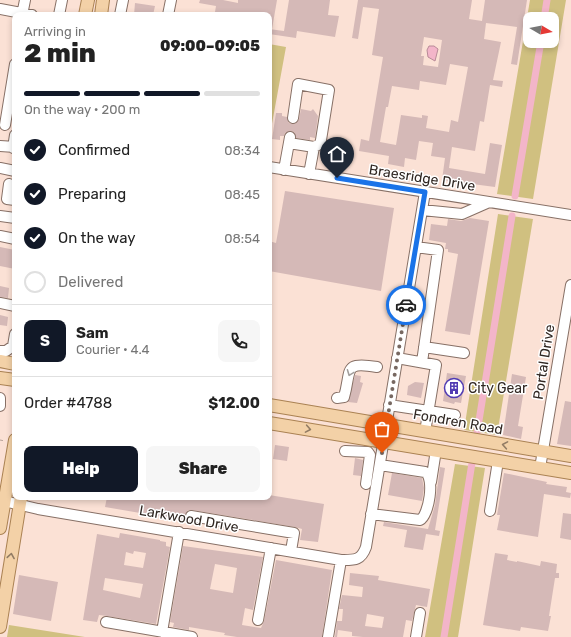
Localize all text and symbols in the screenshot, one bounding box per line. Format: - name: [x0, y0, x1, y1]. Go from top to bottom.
- north arrow: [523, 12, 559, 48]
- map controls: [523, 12, 559, 48]
- text: Arriving in: [24, 24, 86, 39]
- text: 09:00–09:05: [160, 37, 260, 55]
- text: 2 min: [24, 38, 96, 69]
- text: On the way · 200 m: [24, 102, 140, 117]
- pin: [320, 137, 354, 178]
- icon: check: [24, 139, 46, 161]
- text: Confirmed: [58, 141, 130, 159]
- text: 08:34: [224, 143, 260, 158]
- icon: home: [326, 143, 348, 165]
- street label: Braesridge Drive: [368, 161, 477, 195]
- icon: check: [24, 183, 46, 205]
- text: Preparing: [58, 185, 126, 203]
- text: 08:45: [224, 187, 260, 202]
- icon: check: [24, 227, 46, 249]
- text: On the way: [58, 229, 136, 247]
- text: 08:54: [224, 231, 260, 246]
- text: Delivered: [58, 273, 123, 291]
- courier: [386, 285, 426, 325]
- icon: car: [395, 294, 417, 316]
- button: phone: [218, 320, 260, 362]
- street label: Portal Drive: [530, 323, 558, 401]
- text: Sam: [76, 324, 109, 342]
- text: S: [40, 332, 50, 350]
- text: Courier · 4.4: [76, 342, 150, 357]
- one-way arrow: [347, 370, 355, 377]
- building icon: City Gear: [443, 377, 465, 399]
- place label: City Gear: [468, 380, 528, 397]
- text: Order #4788: [24, 394, 112, 412]
- text: $12.00: [208, 394, 260, 412]
- street label: Fondren Road: [412, 406, 504, 438]
- pin: [365, 412, 399, 453]
- icon: bag: [371, 418, 393, 440]
- one-way arrow: [305, 424, 311, 433]
- one-way arrow: [502, 441, 508, 450]
- button: Help: [24, 446, 138, 492]
- button: Share: [146, 446, 260, 492]
- street label: Larkwood Drive: [138, 502, 240, 536]
- one-way arrow: [6, 553, 14, 559]

